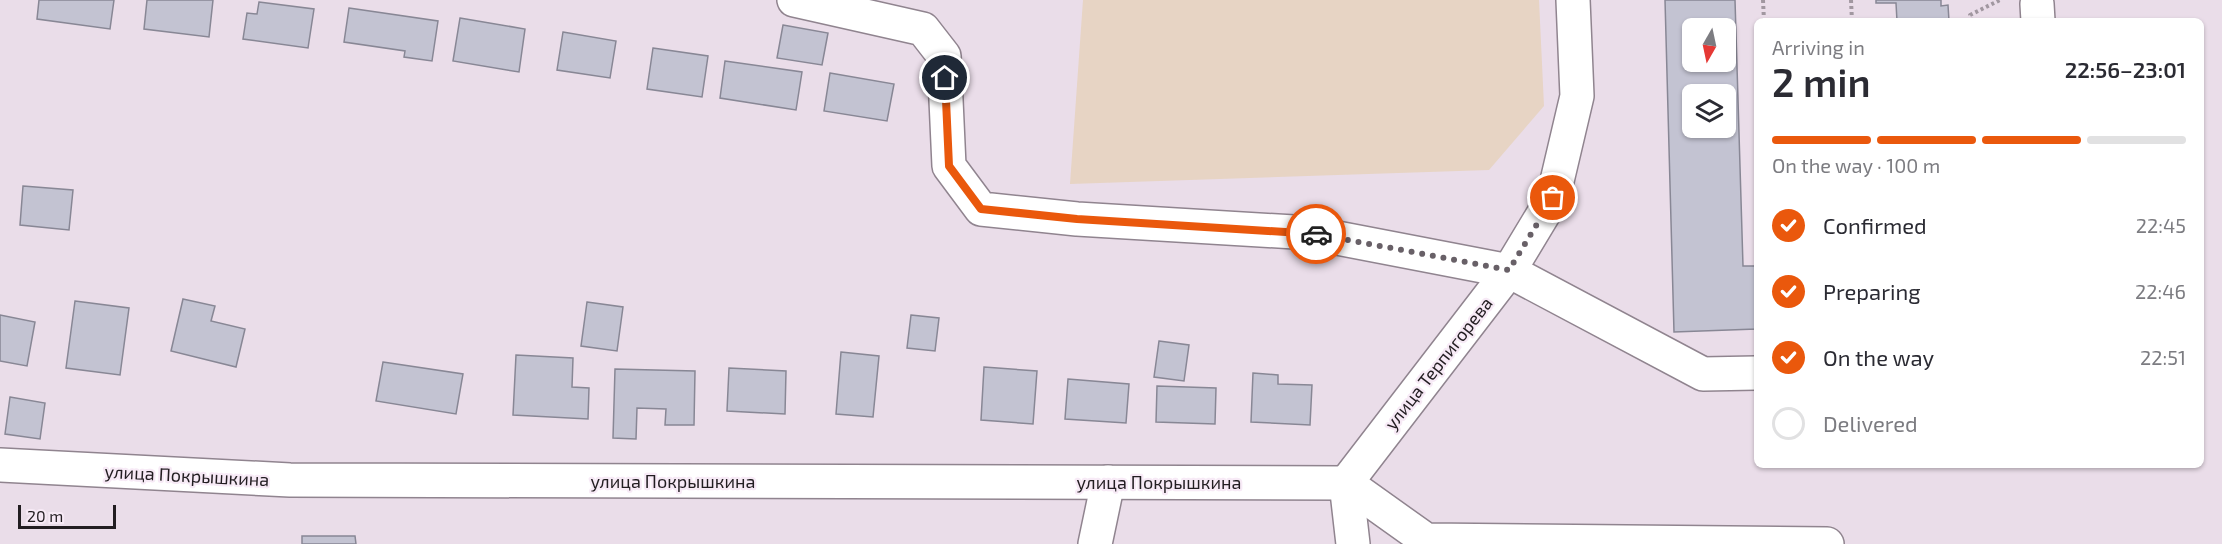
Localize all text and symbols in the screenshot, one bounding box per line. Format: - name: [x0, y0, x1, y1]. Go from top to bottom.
- north arrow: [1682, 18, 1736, 72]
- map controls: [1682, 18, 1736, 138]
- text: Arriving in: [1772, 35, 1865, 59]
- pin: [919, 52, 970, 103]
- text: 22:56–23:01: [2065, 56, 2186, 82]
- text: 2 min: [1772, 58, 1871, 105]
- icon: home: [928, 61, 961, 94]
- button: layers: [1682, 84, 1736, 138]
- text: On the way · 100 m: [1772, 153, 1940, 177]
- pin: [1527, 172, 1578, 223]
- icon: bag: [1536, 181, 1569, 214]
- courier: [1286, 204, 1346, 264]
- icon: check: [1772, 209, 1805, 242]
- text: Confirmed: [1823, 212, 1927, 238]
- text: 22:45: [2136, 213, 2186, 237]
- icon: car: [1300, 218, 1333, 251]
- icon: check: [1772, 275, 1805, 308]
- text: Preparing: [1823, 278, 1921, 304]
- text: 22:46: [2135, 279, 2186, 303]
- street label: улица Терпигорева: [1379, 292, 1497, 434]
- icon: check: [1772, 341, 1805, 374]
- text: On the way: [1823, 344, 1934, 370]
- text: 22:51: [2140, 345, 2186, 369]
- text: Delivered: [1823, 410, 1918, 436]
- street label: улица Покрышкина: [104, 460, 270, 490]
- street label: улица Покрышкина: [591, 470, 755, 492]
- street label: улица Покрышкина: [1077, 471, 1241, 493]
- scale bar: [18, 502, 116, 530]
- text: 20 m: [27, 506, 63, 525]

